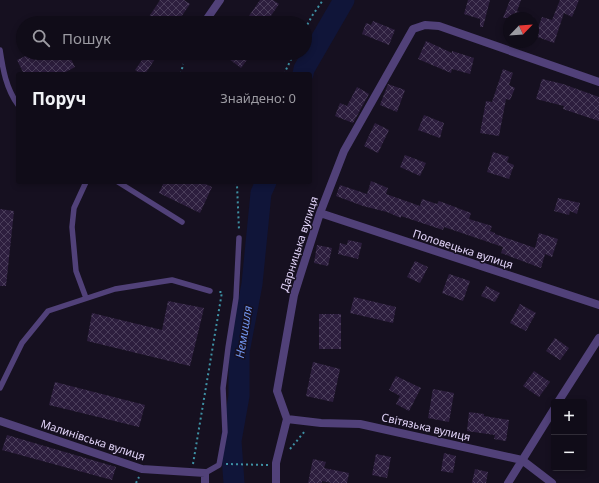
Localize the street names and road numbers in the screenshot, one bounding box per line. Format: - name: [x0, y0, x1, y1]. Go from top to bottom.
- street label: Дарницька вулиця: [276, 194, 321, 293]
- street label: Половецька вулиця: [411, 225, 515, 272]
- street label: Світязька вулиця: [380, 409, 472, 444]
- street label: Малинівська вулиця: [39, 416, 147, 463]

